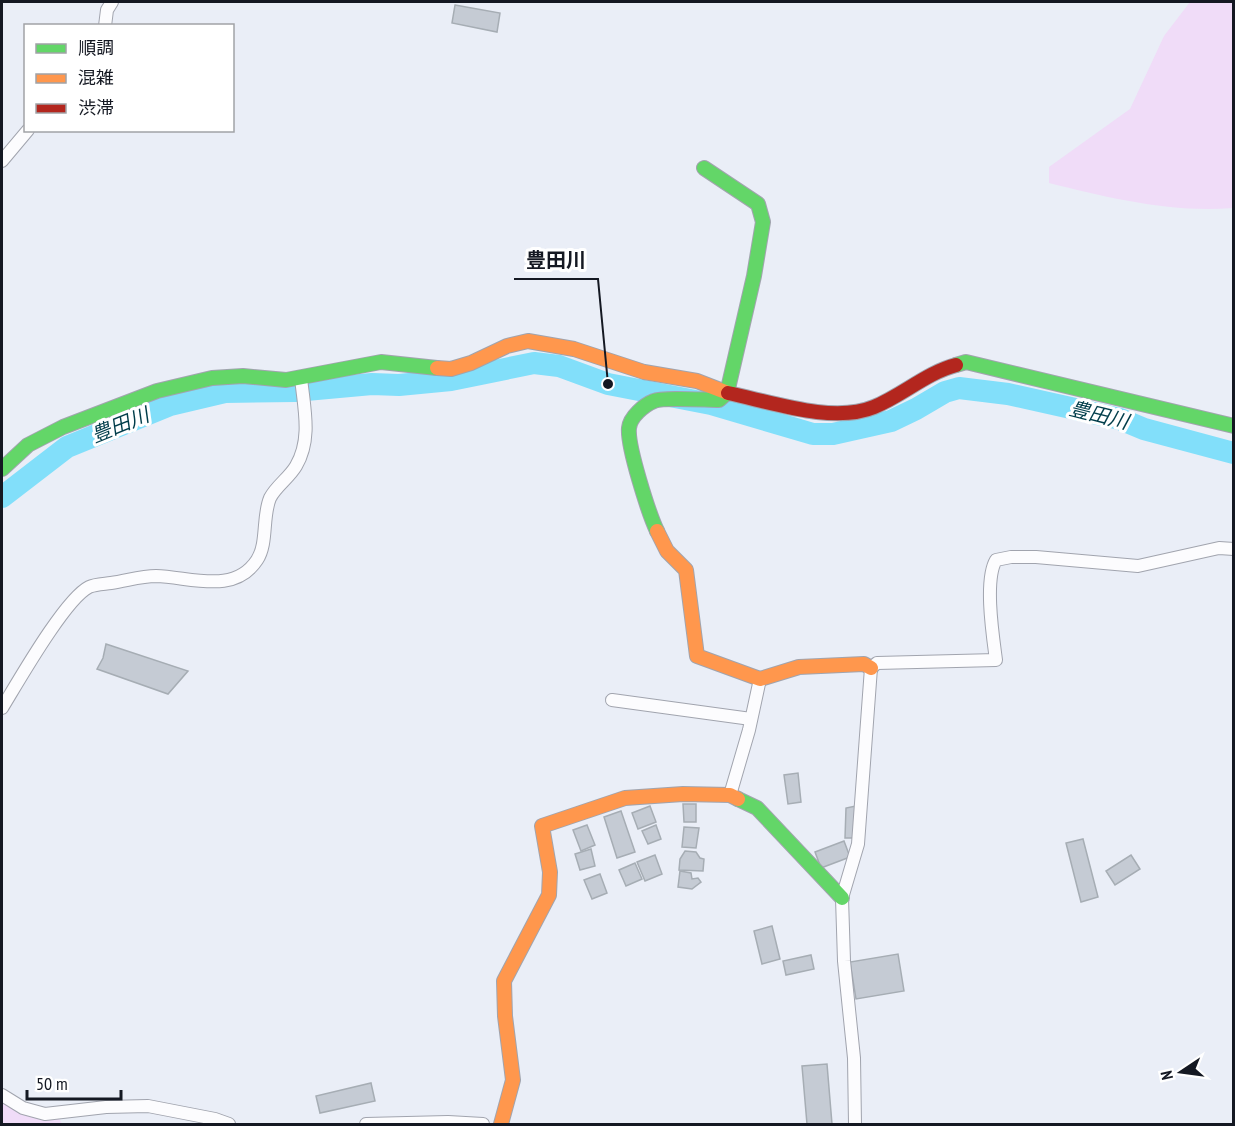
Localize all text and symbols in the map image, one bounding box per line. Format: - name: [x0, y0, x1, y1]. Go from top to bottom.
- legend: [24, 24, 234, 132]
- text: 順調: [78, 36, 114, 59]
- text: 混雑: [78, 66, 114, 89]
- text: 渋滞: [78, 96, 114, 119]
- callout: 豊田川: [514, 241, 598, 279]
- text: 豊田川: [526, 247, 586, 273]
- water label: 豊田川: [1067, 395, 1133, 435]
- water label: 豊田川: [87, 401, 155, 448]
- north arrow: [1151, 1042, 1211, 1102]
- scale bar: [27, 1063, 122, 1101]
- text: N: [1156, 1069, 1177, 1082]
- text: 50 m: [36, 1072, 68, 1095]

